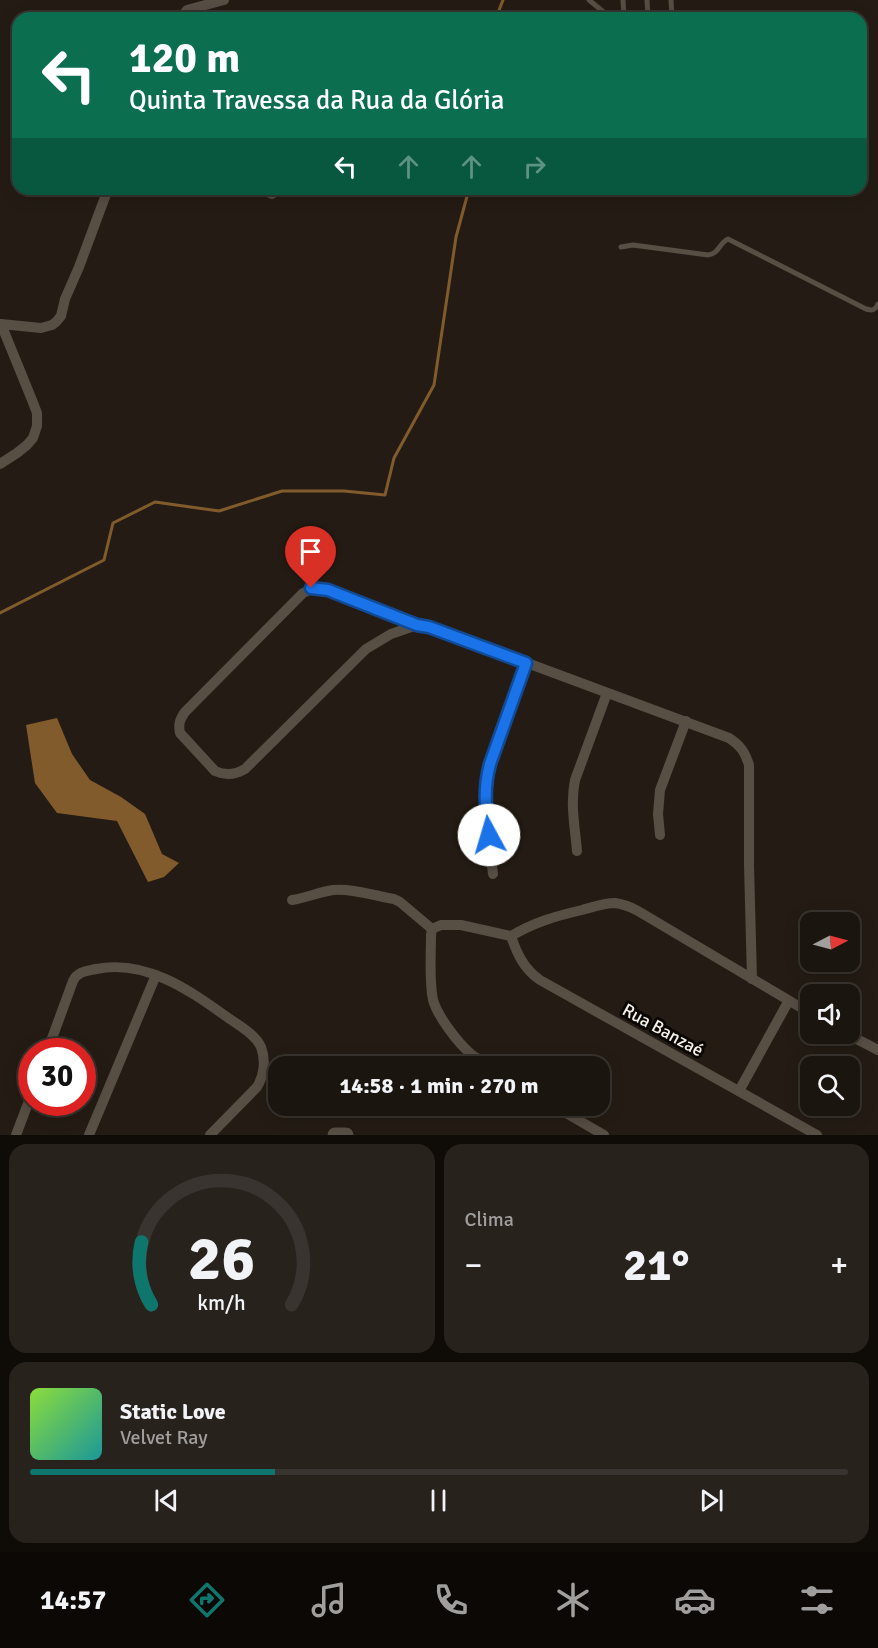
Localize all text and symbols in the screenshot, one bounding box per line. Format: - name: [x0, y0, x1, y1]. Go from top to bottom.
- text: 120 m: [129, 33, 240, 84]
- icon: left: [30, 36, 108, 114]
- text: Quinta Travessa da Rua da Glória: [129, 84, 504, 117]
- icon: left: [329, 150, 362, 183]
- icon: ahead: [392, 150, 425, 183]
- icon: ahead: [455, 150, 488, 183]
- icon: right: [518, 150, 551, 183]
- pin: [285, 526, 336, 588]
- icon: arrive: [294, 535, 327, 568]
- position arrow: [457, 803, 521, 867]
- north arrow: [800, 912, 860, 972]
- map controls: [800, 912, 860, 1116]
- button: sound: [800, 984, 860, 1044]
- street label: Rua Banzaé: [619, 999, 707, 1061]
- speed limit sign: 30: [18, 1038, 96, 1116]
- button: search: [800, 1056, 860, 1116]
- text: 14:58 · 1 min · 270 m: [339, 1072, 539, 1099]
- text: Clima: [465, 1207, 514, 1232]
- text: 26: [188, 1220, 255, 1297]
- text: 21°: [623, 1238, 690, 1293]
- text: −: [465, 1245, 482, 1286]
- text: +: [830, 1245, 848, 1286]
- text: km/h: [197, 1291, 246, 1317]
- text: Static Love: [120, 1398, 226, 1425]
- text: Velvet Ray: [120, 1425, 208, 1450]
- icon: previous: [150, 1484, 183, 1517]
- icon: pause: [422, 1484, 455, 1517]
- icon: next: [695, 1484, 728, 1517]
- icon: directions: [186, 1579, 228, 1621]
- icon: music: [308, 1579, 350, 1621]
- icon: phone: [430, 1579, 472, 1621]
- icon: climate: [552, 1579, 594, 1621]
- icon: car: [674, 1579, 716, 1621]
- icon: filters: [796, 1579, 838, 1621]
- text: 14:57: [40, 1584, 106, 1617]

